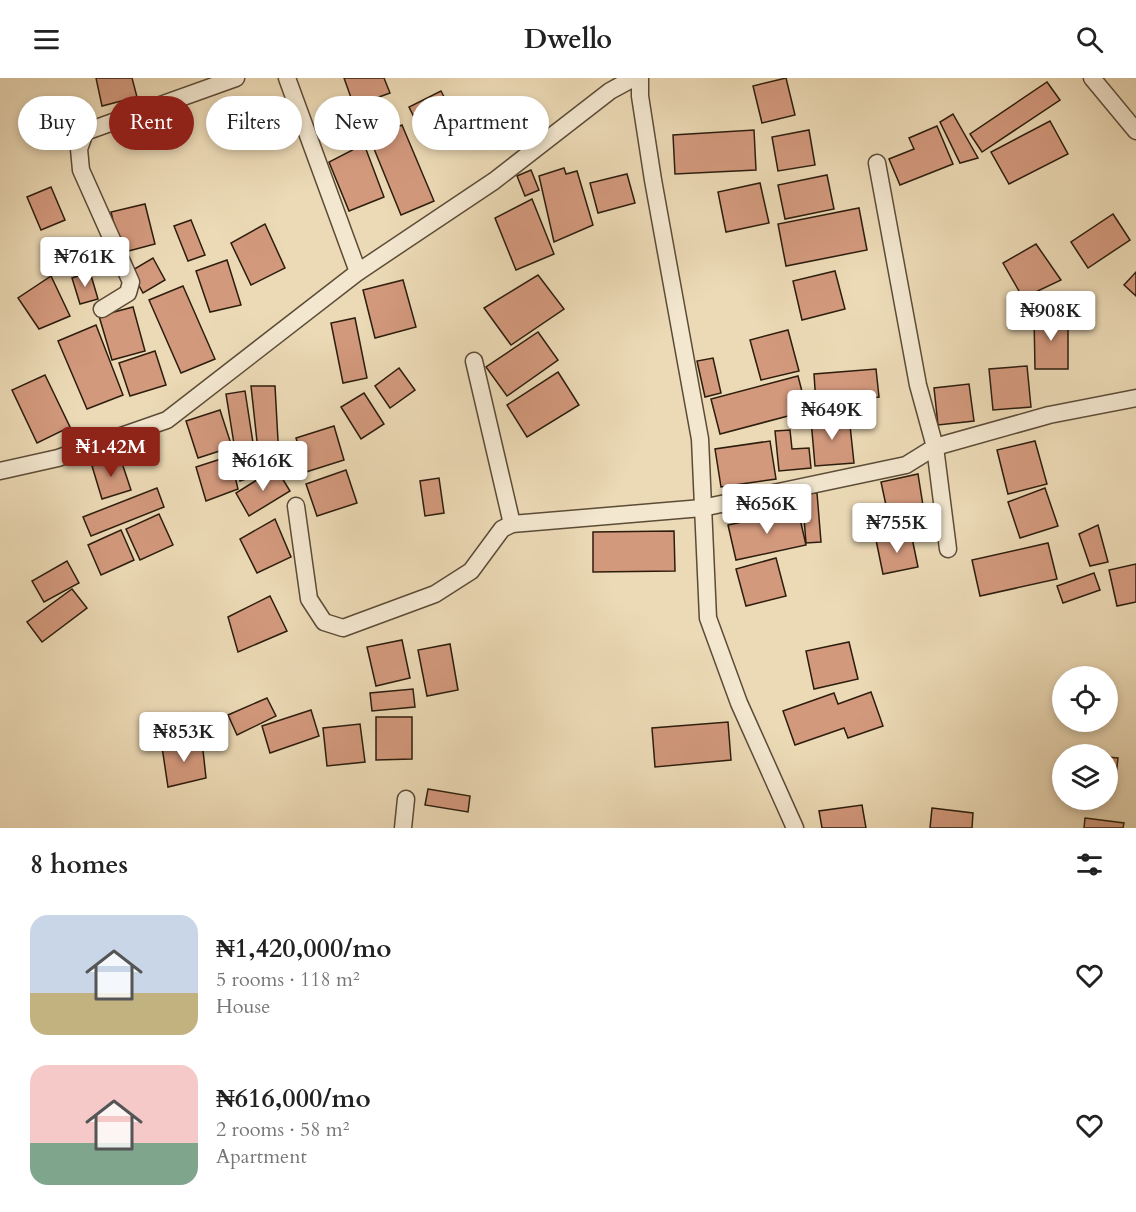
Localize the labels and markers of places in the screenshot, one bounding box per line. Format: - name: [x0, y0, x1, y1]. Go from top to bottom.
- pin: ₦761K: [43, 237, 127, 288]
- pin: ₦908K: [1009, 291, 1093, 342]
- pin: ₦649K: [790, 390, 874, 441]
- pin: ₦1.42M: [62, 427, 160, 478]
- pin: ₦616K: [221, 441, 305, 492]
- pin: ₦656K: [725, 484, 809, 535]
- pin: ₦755K: [855, 503, 939, 554]
- pin: ₦853K: [142, 712, 226, 763]

